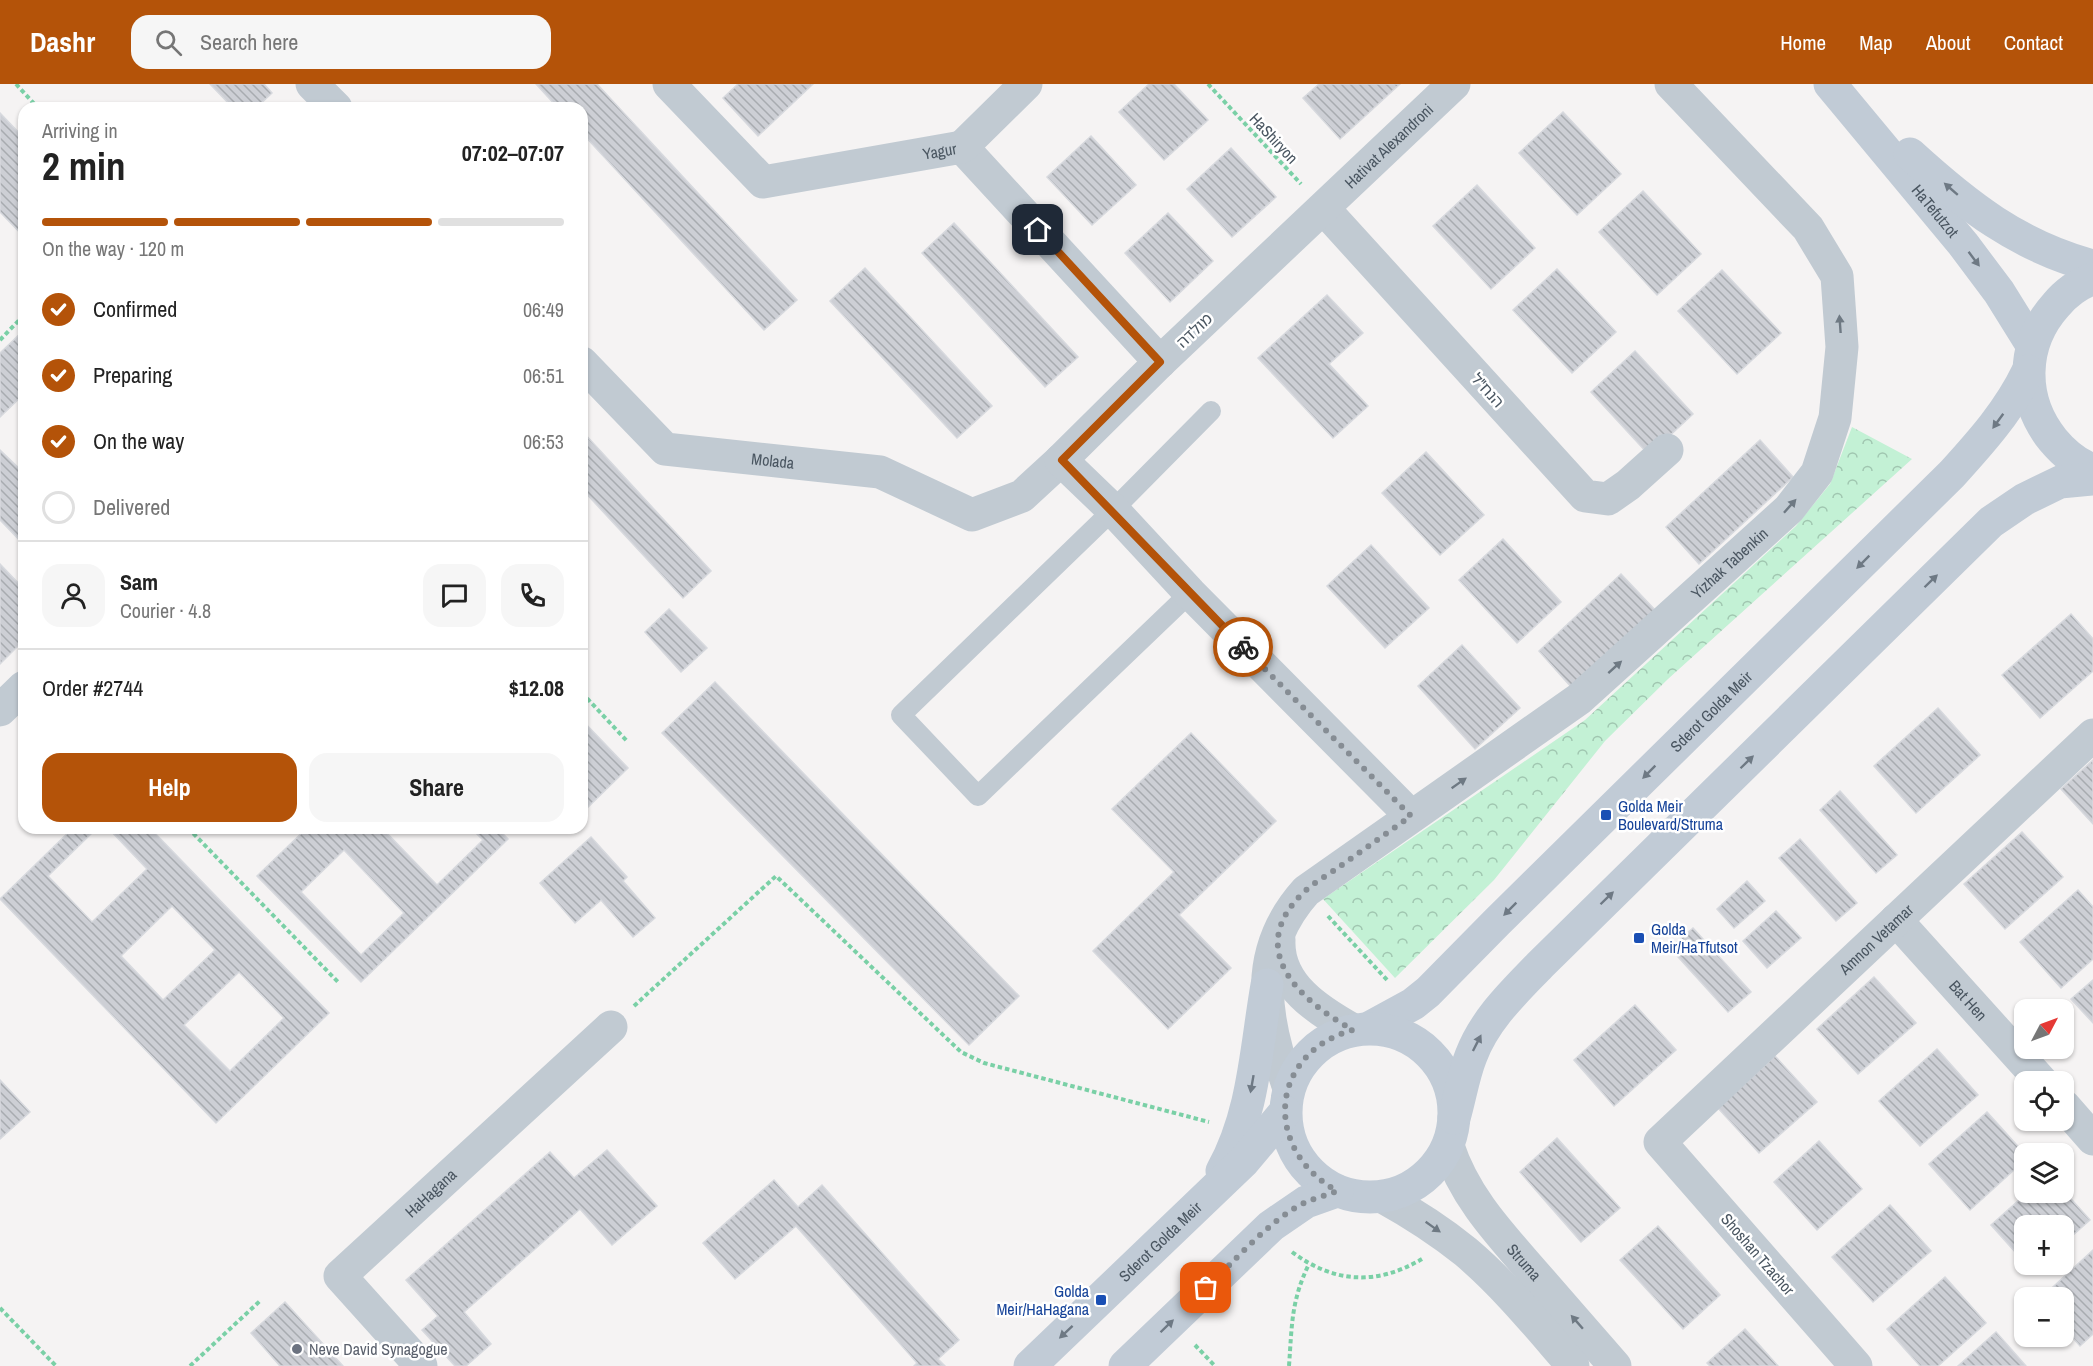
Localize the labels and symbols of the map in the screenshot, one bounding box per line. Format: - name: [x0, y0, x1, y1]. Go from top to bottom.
- street label: Hativat Alexandroni: [1340, 98, 1438, 193]
- street label: HaShiryon: [1245, 108, 1303, 168]
- street label: Yagur: [921, 137, 959, 165]
- street label: HaTefutzot: [1907, 180, 1964, 242]
- one-way arrow: [1944, 183, 1959, 196]
- pin: [1012, 204, 1063, 255]
- one-way arrow: [1968, 250, 1980, 266]
- street label: מולדה: [1171, 308, 1217, 352]
- one-way arrow: [1835, 315, 1845, 334]
- street label: הנח"ל: [1467, 368, 1509, 412]
- one-way arrow: [1992, 413, 2004, 429]
- street label: Molada: [750, 447, 796, 474]
- one-way arrow: [1783, 499, 1797, 514]
- street label: Yizhak Tabenkin: [1686, 523, 1772, 604]
- one-way arrow: [1857, 554, 1871, 568]
- one-way arrow: [1923, 574, 1938, 588]
- courier: [1213, 617, 1273, 677]
- one-way arrow: [1608, 660, 1623, 674]
- street label: Sderot Golda Meir: [1665, 665, 1757, 757]
- one-way arrow: [1739, 755, 1754, 769]
- one-way arrow: [1642, 765, 1657, 779]
- one-way arrow: [1451, 777, 1467, 789]
- place label: Golda Meir Boulevard/Struma: [1618, 795, 1724, 835]
- marker: Golda Meir Boulevard/Struma: [1599, 808, 1613, 822]
- one-way arrow: [1600, 892, 1614, 906]
- street label: Amnon Vetamar: [1833, 898, 1918, 980]
- one-way arrow: [1504, 901, 1518, 915]
- place label: Golda Meir/HaTfutsot: [1651, 918, 1738, 958]
- marker: Golda Meir/HaTfutsot: [1632, 931, 1646, 945]
- street label: Bat Hen: [1944, 975, 1992, 1025]
- north arrow: [2014, 999, 2074, 1059]
- one-way arrow: [1473, 1034, 1482, 1051]
- one-way arrow: [1247, 1075, 1256, 1094]
- street label: HaHagana: [400, 1163, 462, 1222]
- street label: Sderot Golda Meir: [1114, 1196, 1207, 1287]
- street label: Shoshan Tzachor: [1716, 1208, 1800, 1300]
- one-way arrow: [1424, 1221, 1440, 1233]
- street label: Struma: [1502, 1239, 1547, 1286]
- pin: [1180, 1262, 1231, 1313]
- place label: Golda Meir/HaHagana: [996, 1280, 1090, 1320]
- marker: Golda Meir/HaHagana: [1094, 1293, 1108, 1307]
- one-way arrow: [1571, 1315, 1584, 1330]
- one-way arrow: [1159, 1319, 1173, 1333]
- one-way arrow: [1060, 1324, 1074, 1338]
- place label: Neve David Synagogue: [309, 1338, 448, 1360]
- marker: Neve David Synagogue: [290, 1342, 304, 1356]

